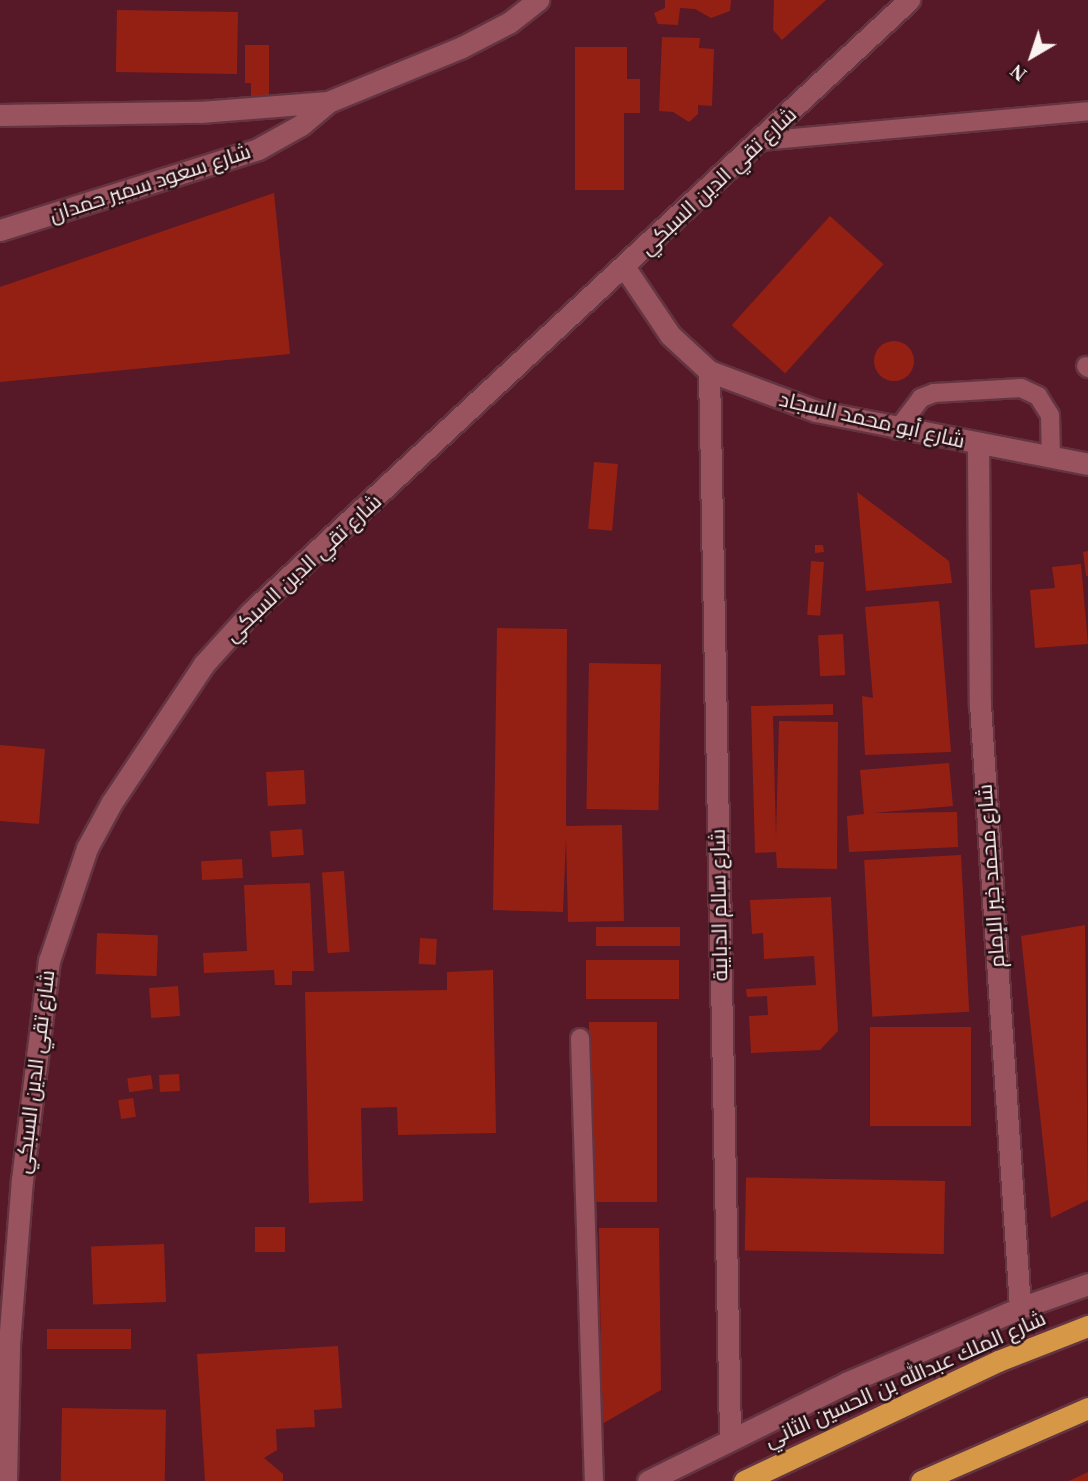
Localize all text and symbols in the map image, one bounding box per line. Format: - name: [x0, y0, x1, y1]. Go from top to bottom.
- north arrow: [997, 21, 1067, 91]
- text: N: [1007, 60, 1030, 85]
- street label: شارع تقي الدين السبكي: [634, 102, 802, 260]
- street label: شارع سعود سمير حمدان: [46, 139, 254, 227]
- street label: شارع أبو محمد السجاد: [777, 386, 967, 454]
- street label: شارع تقي الدين السبكي: [219, 489, 387, 647]
- street label: شارع محمد خير الإمام: [972, 783, 1010, 969]
- street label: شارع سالم الدبايبة: [705, 828, 733, 982]
- street label: شارع تقي الدين السبكي: [10, 969, 60, 1175]
- street label: شارع الملك عبدالله بن الحسين الثاني: [761, 1305, 1049, 1453]

